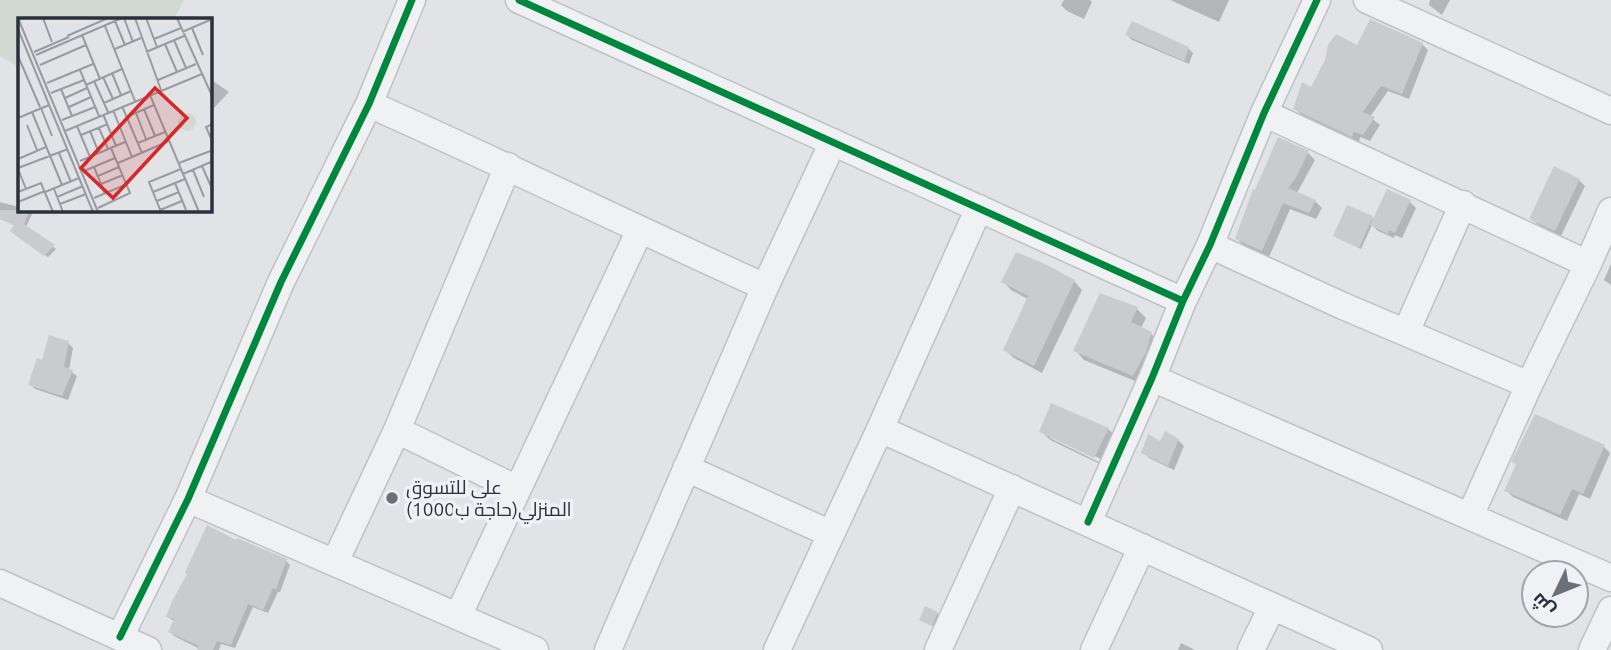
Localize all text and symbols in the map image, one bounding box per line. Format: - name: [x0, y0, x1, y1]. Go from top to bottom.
- inset map: [18, 18, 212, 212]
- place label: علي للتسوق المنزلي(حاجة ب1000): [406, 476, 572, 524]
- marker: علي للتسوق المنزلي(حاجة ب1000): [384, 490, 400, 506]
- north arrow: [1520, 559, 1590, 629]
- text: ش: [1526, 588, 1560, 622]

